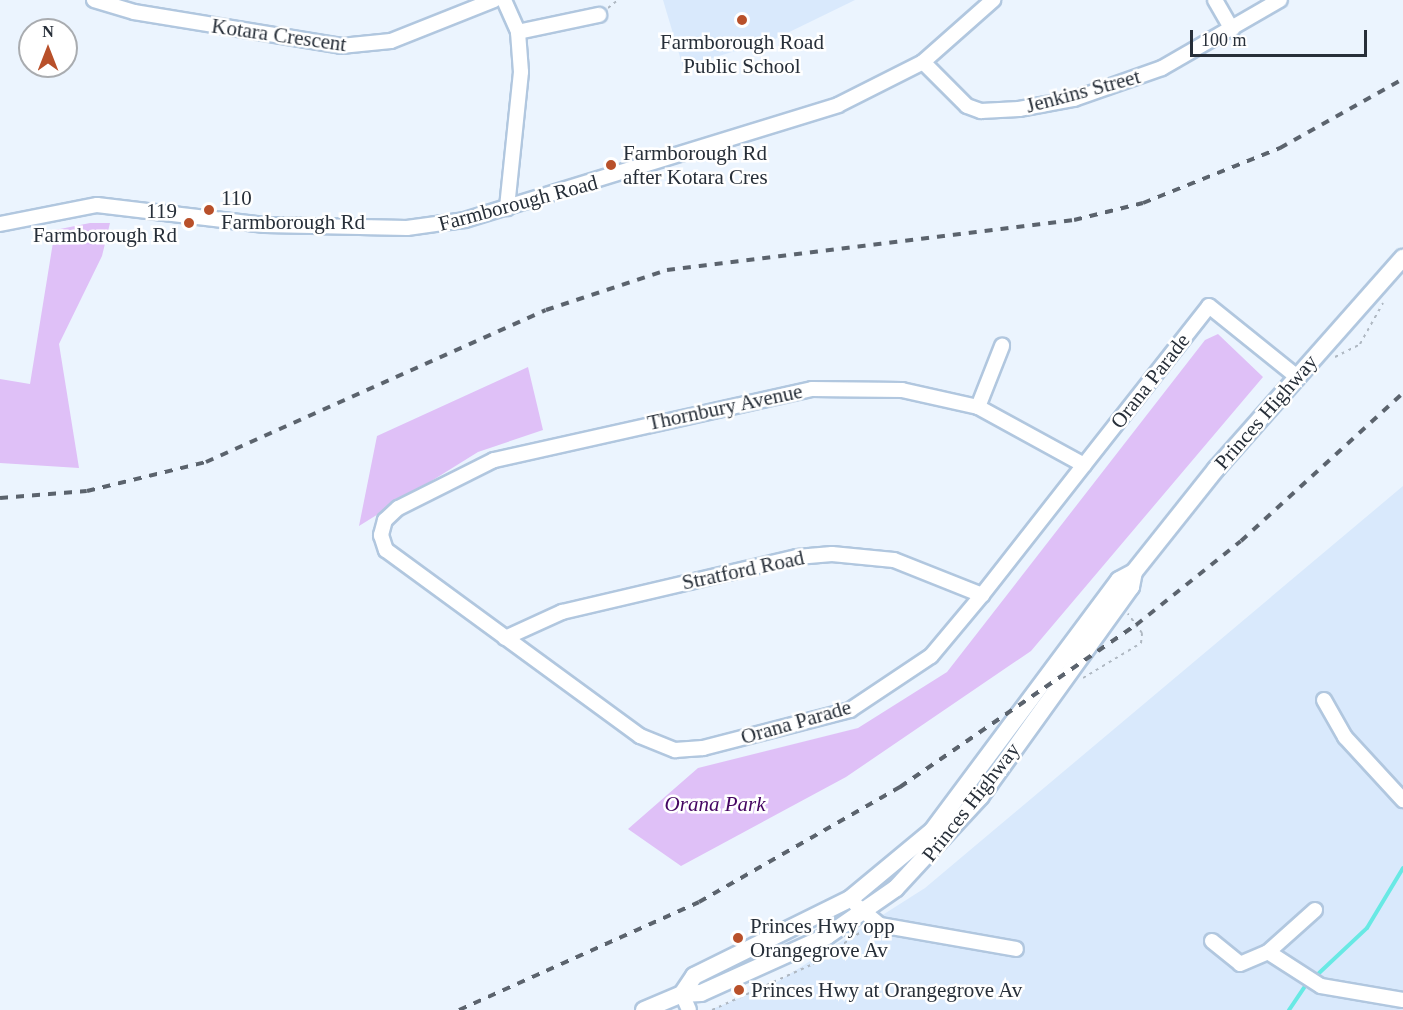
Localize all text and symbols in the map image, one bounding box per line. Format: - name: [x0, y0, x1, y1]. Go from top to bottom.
- street label: Kotara Crescent: [210, 13, 348, 57]
- marker: Farmborough Road Public School: [735, 13, 749, 27]
- north arrow: [18, 18, 78, 78]
- scale bar: [1193, 18, 1370, 56]
- text: N: [42, 23, 54, 40]
- place label: Farmborough Road Public School: [660, 29, 824, 79]
- text: 100 m: [1201, 30, 1247, 50]
- street label: Jenkins Street: [1023, 64, 1143, 118]
- place label: Farmborough Rd after Kotara Cres: [623, 140, 768, 190]
- marker: Farmborough Rd after Kotara Cres: [604, 158, 618, 172]
- street label: Farmborough Road: [436, 170, 600, 236]
- place label: 110 Farmborough Rd: [221, 185, 365, 235]
- place label: 119 Farmborough Rd: [33, 198, 177, 248]
- marker: 110 Farmborough Rd: [202, 203, 216, 217]
- marker: 119 Farmborough Rd: [182, 216, 196, 230]
- street label: Orana Parade: [1105, 328, 1195, 434]
- street label: Princes Highway: [1209, 349, 1323, 475]
- street label: Thornbury Avenue: [645, 378, 805, 436]
- street label: Stratford Road: [680, 545, 806, 595]
- street label: Orana Parade: [738, 694, 854, 750]
- street label: Princes Highway: [917, 737, 1025, 867]
- park label: Orana Park: [665, 791, 765, 817]
- place label: Princes Hwy opp Orangegrove Av: [750, 913, 895, 963]
- marker: Princes Hwy opp Orangegrove Av: [731, 931, 745, 945]
- place label: Princes Hwy at Orangegrove Av: [751, 977, 1024, 1003]
- marker: Princes Hwy at Orangegrove Av: [732, 983, 746, 997]

